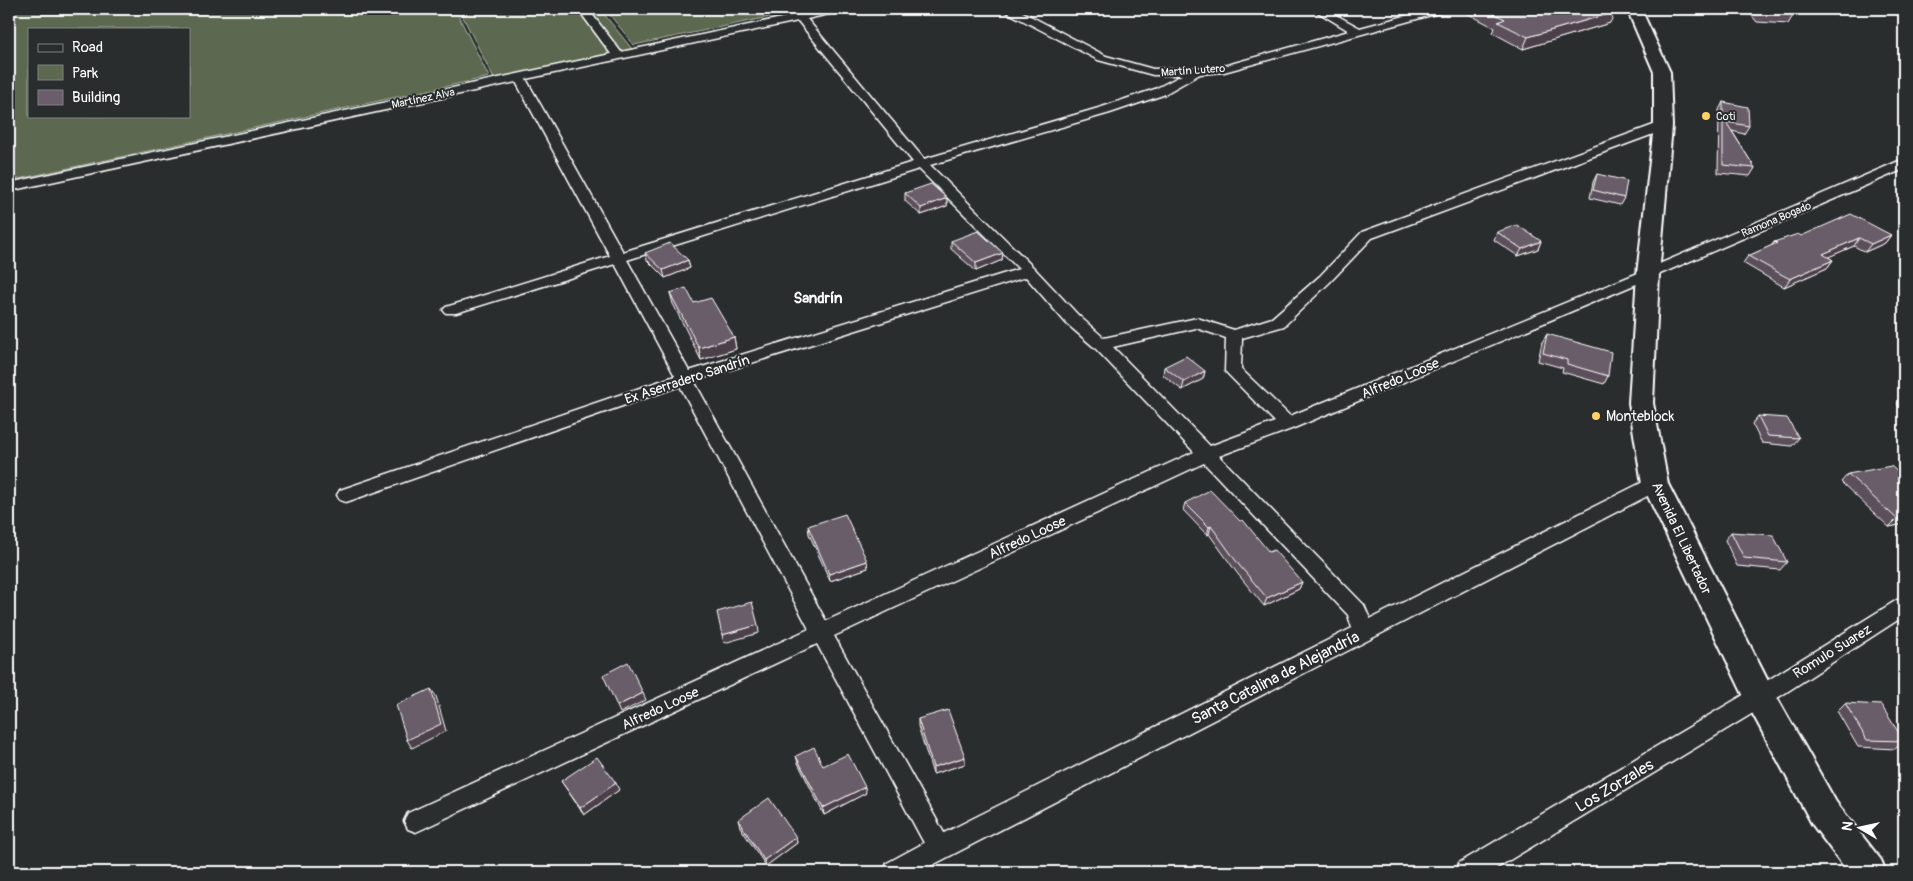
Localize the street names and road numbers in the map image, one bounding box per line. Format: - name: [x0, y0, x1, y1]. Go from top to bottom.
- street label: Martín Lutero: [1161, 62, 1226, 79]
- street label: Martínez Alva: [390, 85, 456, 112]
- street label: Ramona Bogado: [1739, 199, 1813, 240]
- street label: Ex Aserradero Sandrín: [623, 351, 752, 408]
- street label: Alfredo Loose: [1359, 354, 1442, 402]
- street label: Avenida El Libertador: [1648, 479, 1715, 597]
- street label: Alfredo Loose: [986, 512, 1068, 563]
- street label: Romulo Suarez: [1790, 621, 1875, 682]
- street label: Santa Catalina de Alejandría: [1188, 627, 1363, 729]
- street label: Alfredo Loose: [619, 683, 701, 734]
- street label: Los Zorzales: [1572, 755, 1657, 817]

